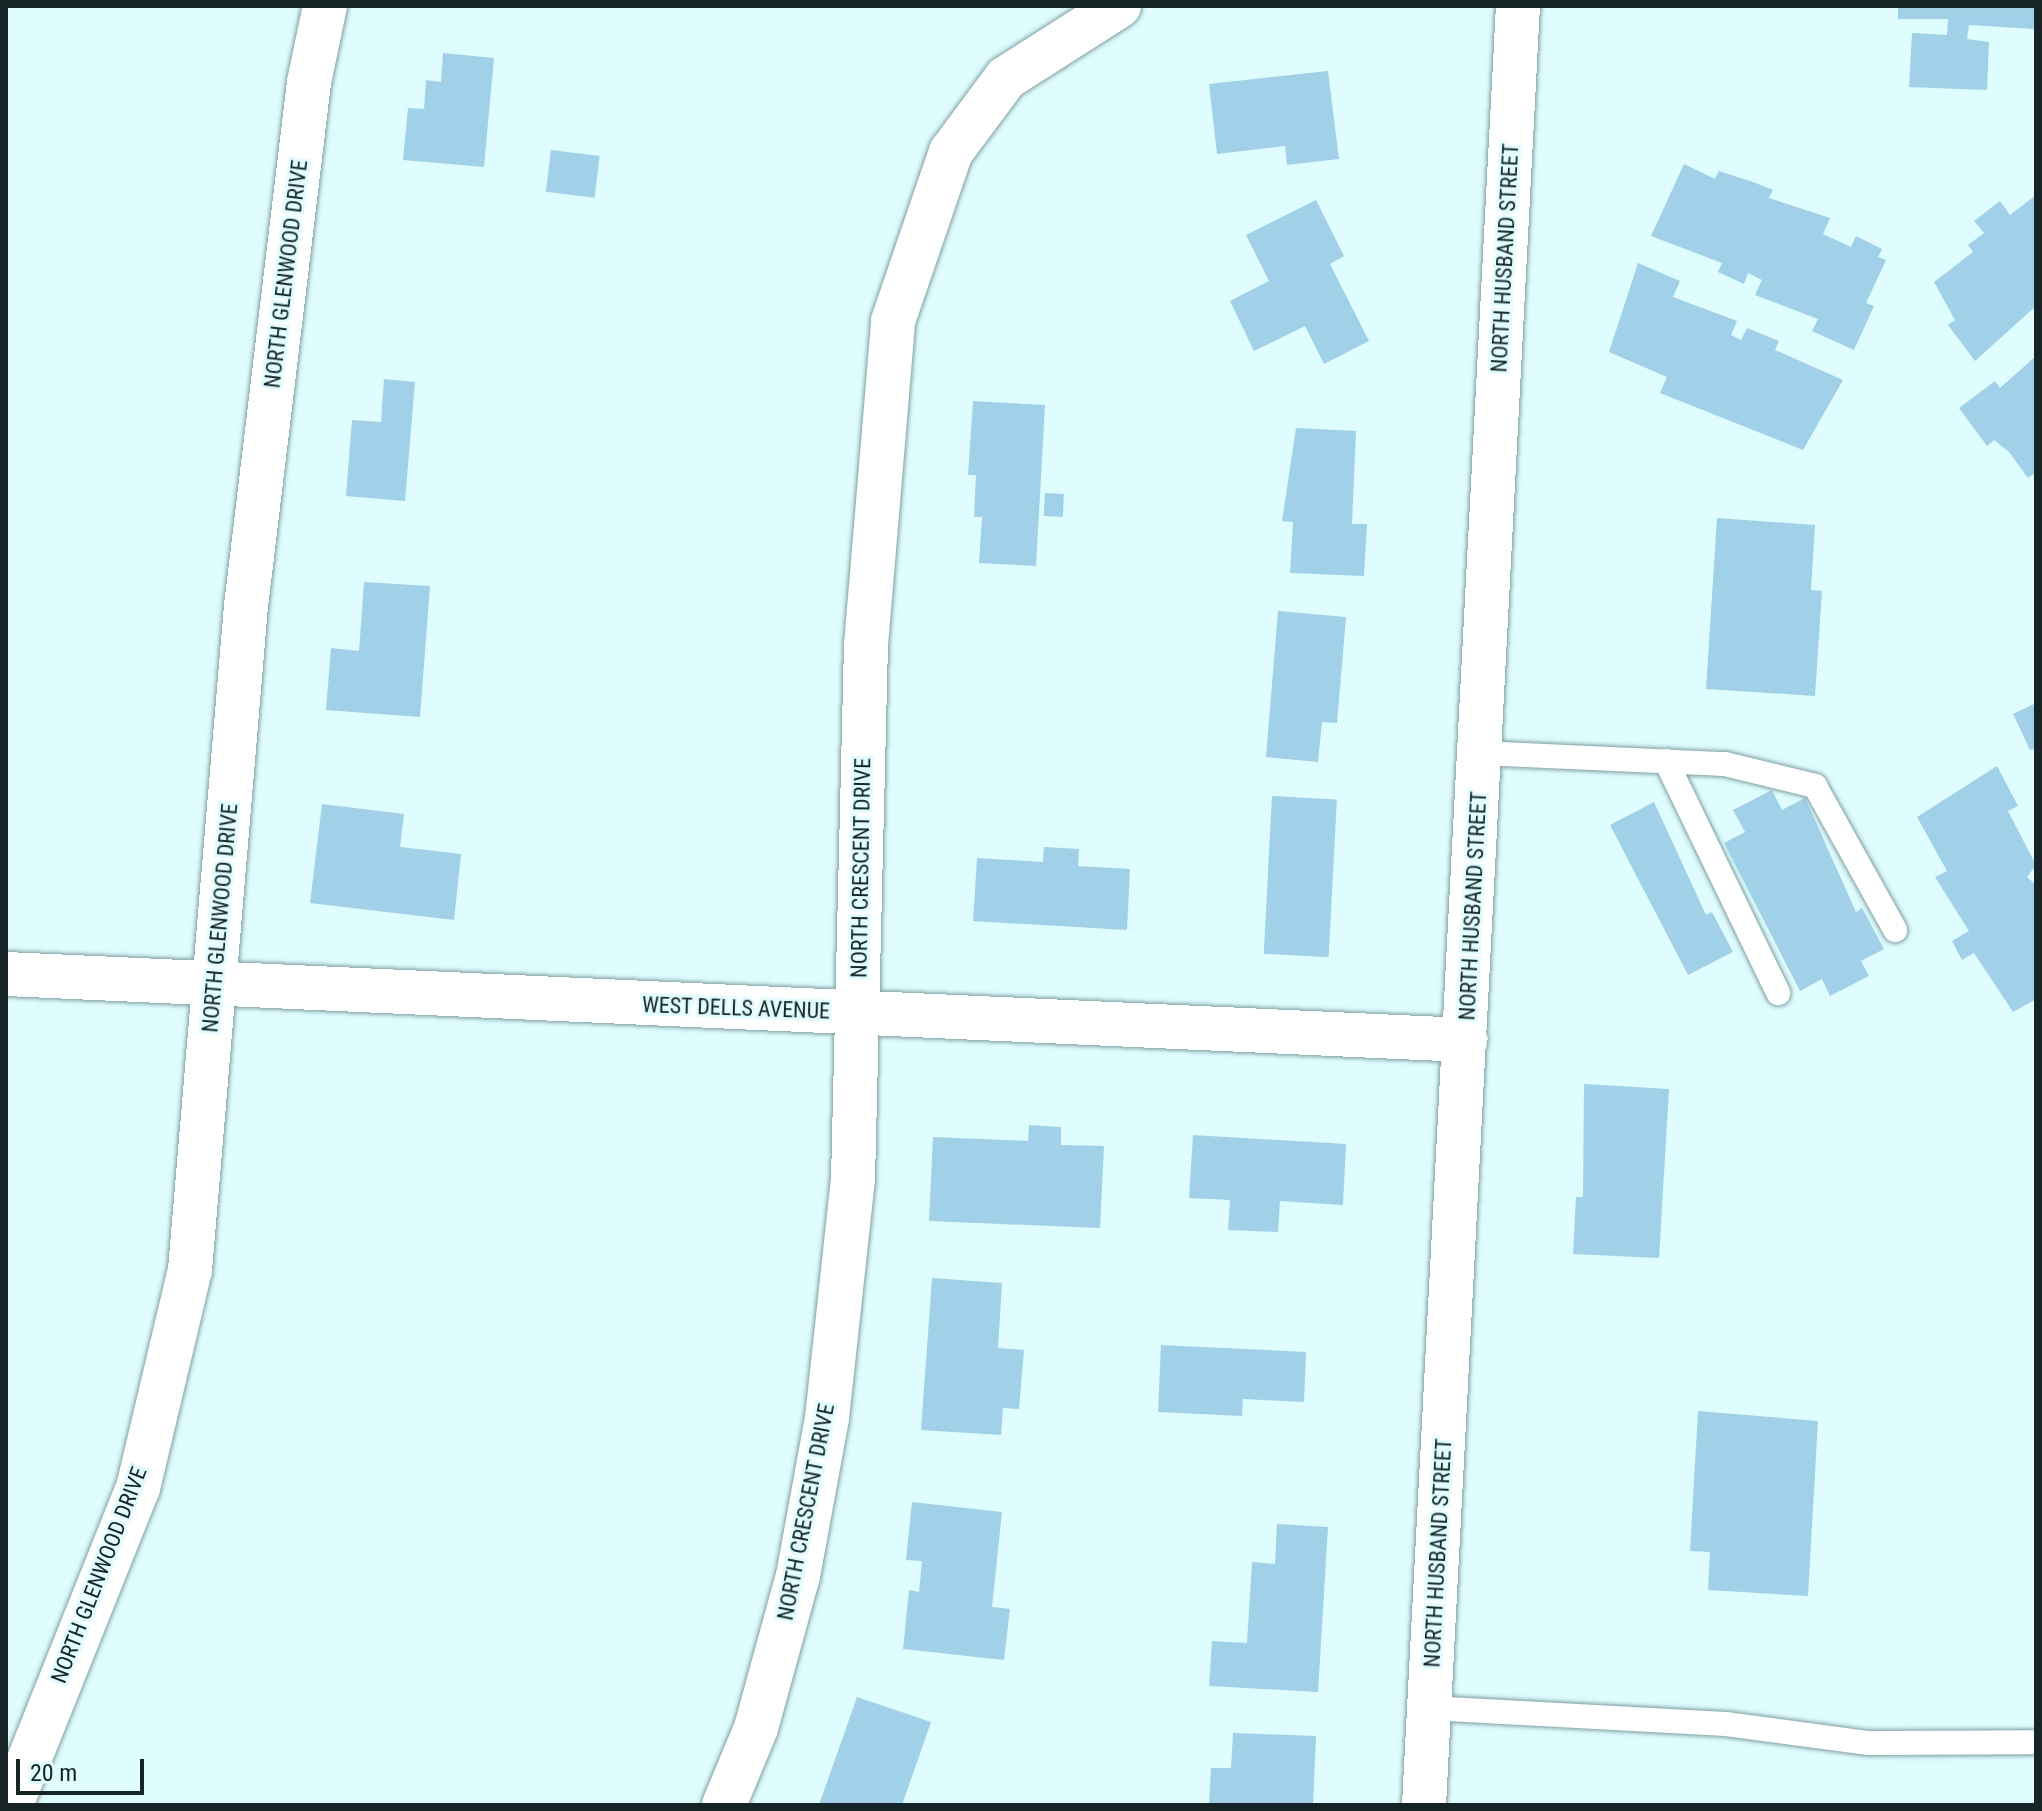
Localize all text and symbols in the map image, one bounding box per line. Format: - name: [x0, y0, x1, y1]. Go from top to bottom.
- street label: NORTH HUSBAND STREET: [1486, 143, 1524, 373]
- street label: NORTH GLENWOOD DRIVE: [259, 158, 313, 390]
- street label: NORTH CRESCENT DRIVE: [846, 758, 876, 978]
- street label: NORTH HUSBAND STREET: [1454, 791, 1492, 1021]
- street label: NORTH GLENWOOD DRIVE: [197, 802, 243, 1034]
- street label: WEST DELLS AVENUE: [641, 992, 831, 1024]
- street label: NORTH CRESCENT DRIVE: [772, 1401, 840, 1623]
- street label: NORTH HUSBAND STREET: [1419, 1438, 1457, 1668]
- street label: NORTH GLENWOOD DRIVE: [46, 1463, 152, 1687]
- scale bar: [20, 1743, 148, 1793]
- text: 20 m: [30, 1759, 77, 1787]

